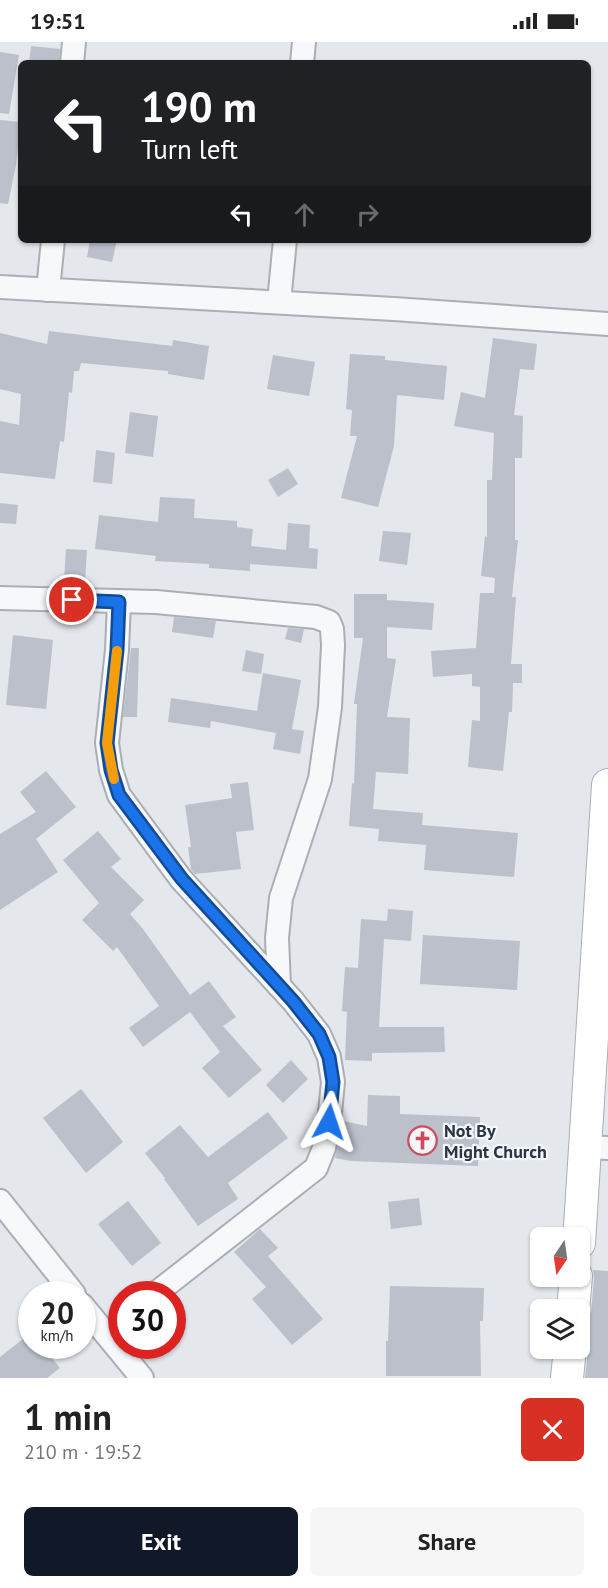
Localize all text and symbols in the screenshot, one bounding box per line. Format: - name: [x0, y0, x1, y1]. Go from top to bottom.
- text: 19:51: [30, 7, 86, 35]
- text: 190 m: [141, 79, 257, 134]
- icon: left: [42, 84, 120, 162]
- text: Turn left: [141, 132, 238, 166]
- icon: left: [225, 198, 258, 231]
- icon: ahead: [288, 198, 321, 231]
- icon: right: [351, 198, 384, 231]
- pin: [46, 574, 97, 625]
- icon: arrive: [55, 583, 88, 616]
- position arrow: [297, 1090, 361, 1154]
- place label: Not By Might Church: [444, 1119, 547, 1163]
- church icon: Not By Might Church: [407, 1124, 439, 1156]
- north arrow: [530, 1227, 590, 1287]
- map controls: [530, 1227, 590, 1359]
- speed limit sign: 30: [108, 1281, 186, 1359]
- text: 20: [40, 1293, 74, 1332]
- button: layers: [530, 1299, 590, 1359]
- text: km/h: [41, 1326, 73, 1345]
- text: 1 min: [24, 1393, 112, 1440]
- button: close: [521, 1398, 584, 1461]
- text: 210 m · 19:52: [24, 1439, 142, 1465]
- button: Exit: [24, 1507, 298, 1576]
- button: Share: [310, 1507, 584, 1576]

